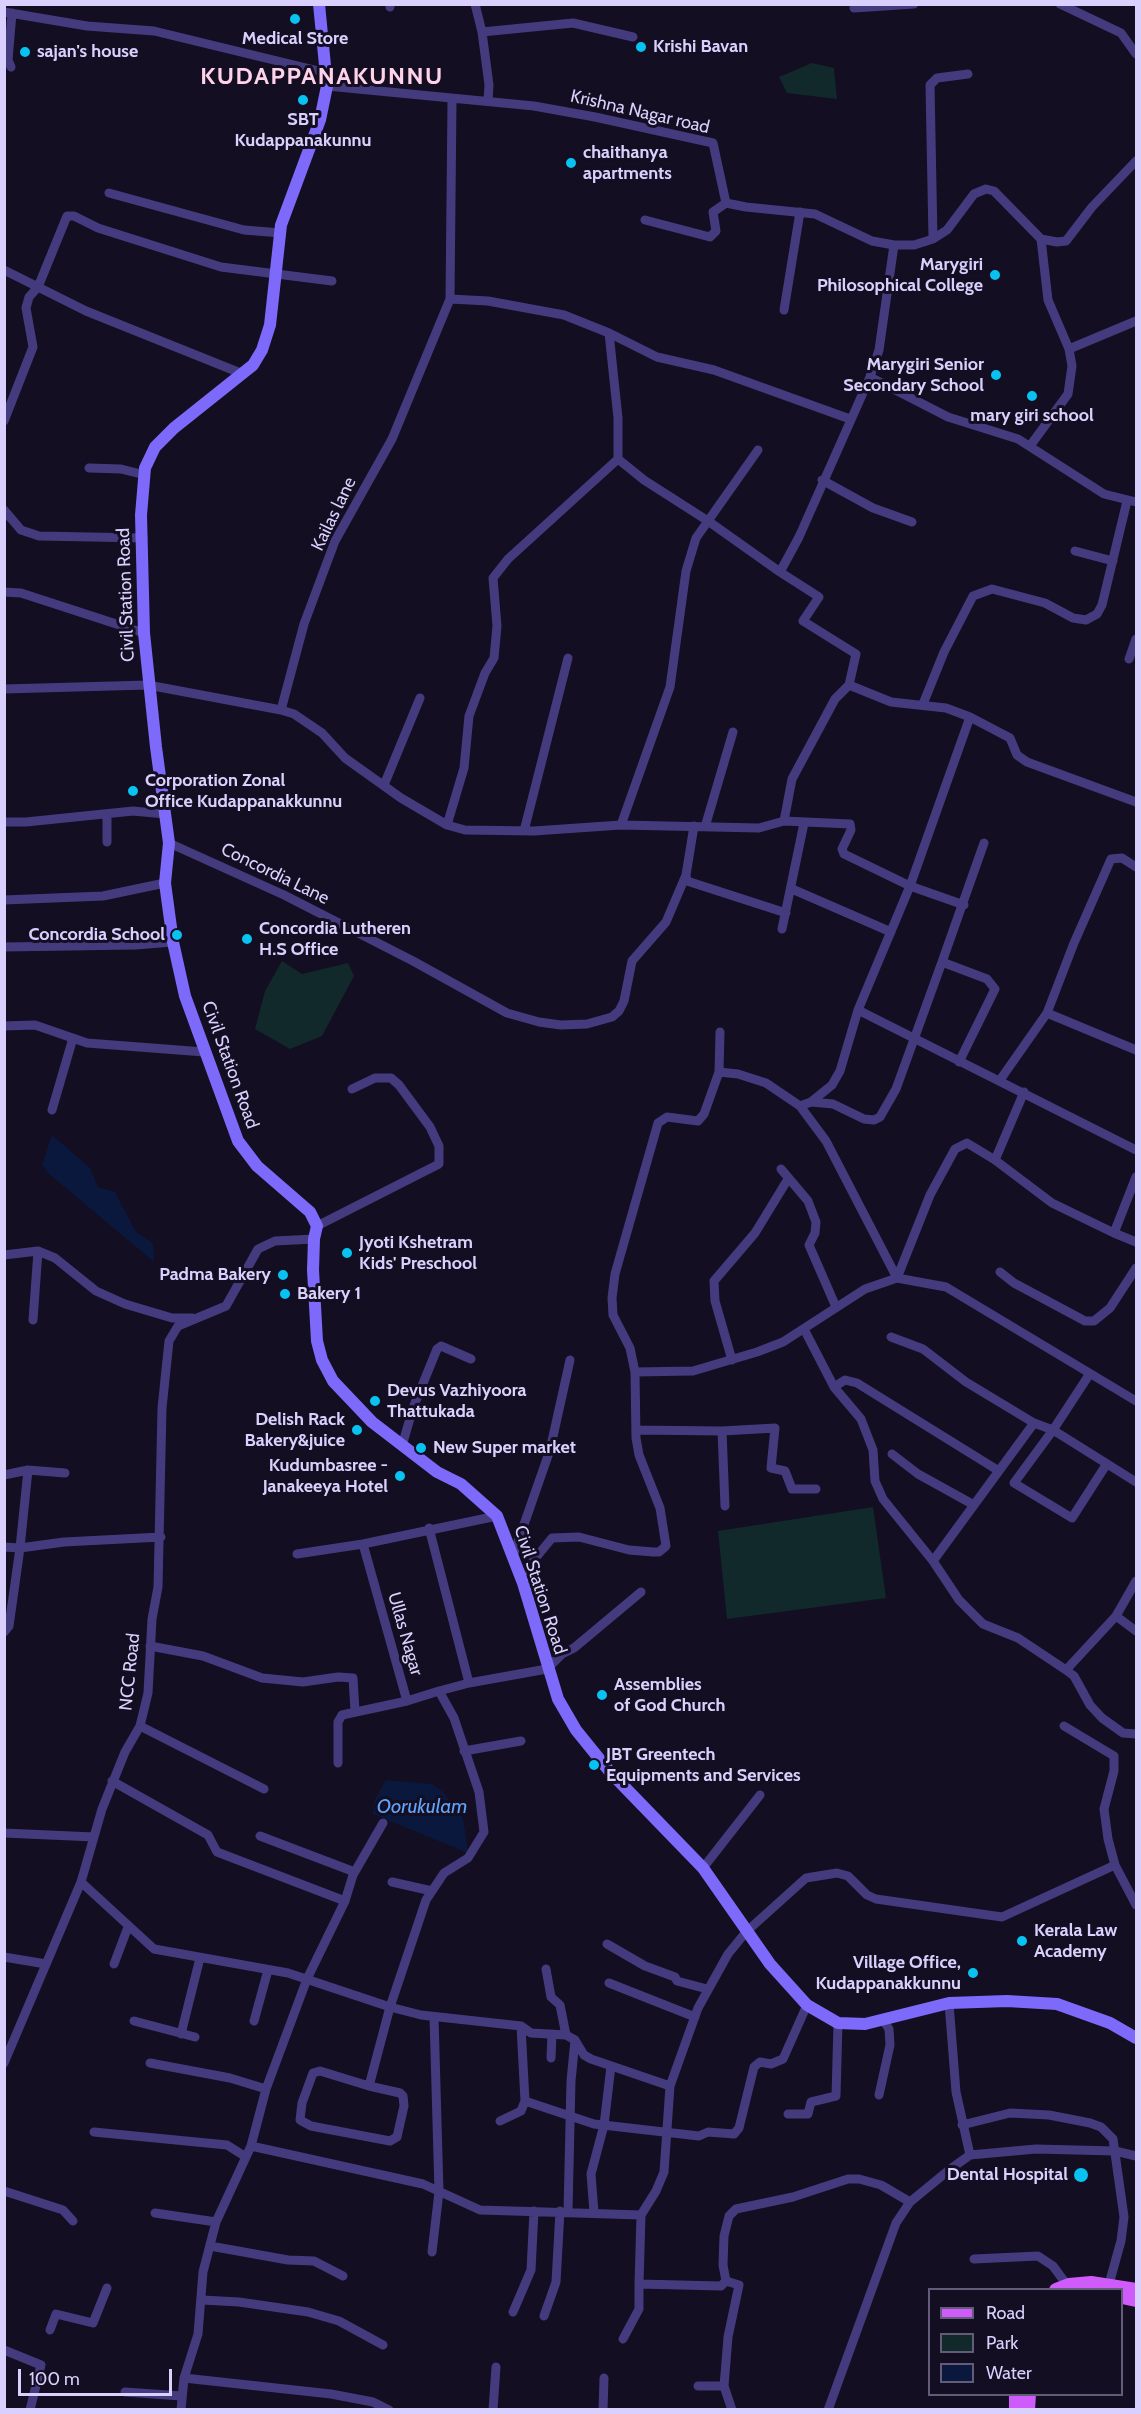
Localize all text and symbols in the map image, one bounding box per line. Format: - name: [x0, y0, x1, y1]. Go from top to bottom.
- marker: Medical Store: [288, 12, 302, 26]
- place label: Medical Store: [242, 28, 348, 50]
- place label: Krishi Bavan: [653, 36, 748, 58]
- marker: Krishi Bavan: [634, 40, 648, 54]
- place label: sajan's house: [37, 41, 138, 63]
- marker: sajan's house: [18, 45, 32, 59]
- district label: KUDAPPANAKUNNU: [200, 63, 444, 91]
- street label: Krishna Nagar road: [568, 85, 712, 139]
- marker: SBT Kudappanakunnu: [296, 93, 310, 107]
- place label: SBT Kudappanakunnu: [235, 109, 371, 152]
- place label: chaithanya apartments: [583, 142, 672, 184]
- marker: chaithanya apartments: [564, 156, 578, 170]
- place label: Marygiri Philosophical College: [817, 254, 983, 296]
- marker: Marygiri Philosophical College: [988, 268, 1002, 282]
- place label: Marygiri Senior Secondary School: [843, 354, 984, 397]
- marker: Marygiri Senior Secondary School: [989, 368, 1003, 382]
- marker: mary giri school: [1025, 389, 1039, 403]
- place label: mary giri school: [970, 405, 1094, 427]
- street label: Kailas lane: [307, 474, 361, 554]
- street label: Civil Station Road: [113, 528, 139, 662]
- place label: Corporation Zonal Office Kudappanakkunnu: [145, 770, 342, 812]
- marker: Corporation Zonal Office Kudappanakkunnu: [126, 784, 140, 798]
- street label: Concordia Lane: [217, 839, 333, 909]
- place label: Concordia Lutheren H.S Office: [259, 918, 411, 960]
- place label: Concordia School: [28, 924, 165, 946]
- marker: Concordia School: [170, 928, 184, 942]
- marker: Concordia Lutheren H.S Office: [240, 932, 254, 946]
- street label: Civil Station Road: [197, 998, 263, 1132]
- place label: Jyoti Kshetram Kids' Preschool: [359, 1232, 477, 1274]
- marker: Jyoti Kshetram Kids' Preschool: [340, 1246, 354, 1260]
- place label: Padma Bakery: [159, 1264, 271, 1286]
- marker: Padma Bakery: [276, 1268, 290, 1282]
- place label: Bakery 1: [297, 1283, 361, 1305]
- marker: Bakery 1: [278, 1287, 292, 1301]
- place label: Devus Vazhiyoora Thattukada: [387, 1380, 526, 1422]
- marker: Devus Vazhiyoora Thattukada: [368, 1394, 382, 1408]
- place label: Delish Rack Bakery&juice: [245, 1409, 345, 1452]
- marker: Delish Rack Bakery&juice: [350, 1423, 364, 1437]
- place label: New Super market: [433, 1437, 576, 1459]
- marker: New Super market: [414, 1441, 428, 1455]
- place label: Kudumbasree - Janakeeya Hotel: [263, 1455, 388, 1498]
- marker: Kudumbasree - Janakeeya Hotel: [393, 1469, 407, 1483]
- street label: Civil Station Road: [509, 1523, 571, 1657]
- street label: Ullas Nagar: [383, 1590, 427, 1678]
- street label: NCC Road: [115, 1632, 145, 1712]
- place label: Assemblies of God Church: [614, 1674, 725, 1716]
- marker: Assemblies of God Church: [595, 1688, 609, 1702]
- place label: JBT Greentech Equipments and Services: [606, 1744, 801, 1786]
- marker: JBT Greentech Equipments and Services: [587, 1758, 601, 1772]
- water label: Oorukulam: [377, 1795, 467, 1819]
- place label: Kerala Law Academy: [1034, 1920, 1117, 1962]
- marker: Kerala Law Academy: [1015, 1934, 1029, 1948]
- place label: Village Office, Kudappanakkunnu: [816, 1952, 961, 1994]
- marker: Village Office, Kudappanakkunnu: [966, 1966, 980, 1980]
- place label: Dental Hospital: [947, 2164, 1068, 2186]
- marker: Dental Hospital: [1072, 2166, 1090, 2184]
- legend: [928, 2288, 1123, 2396]
- text: Road: [986, 2302, 1025, 2324]
- text: Park: [986, 2332, 1018, 2354]
- scale bar: [21, 2357, 176, 2395]
- text: Water: [986, 2362, 1032, 2384]
- text: 100 m: [29, 2368, 80, 2390]

